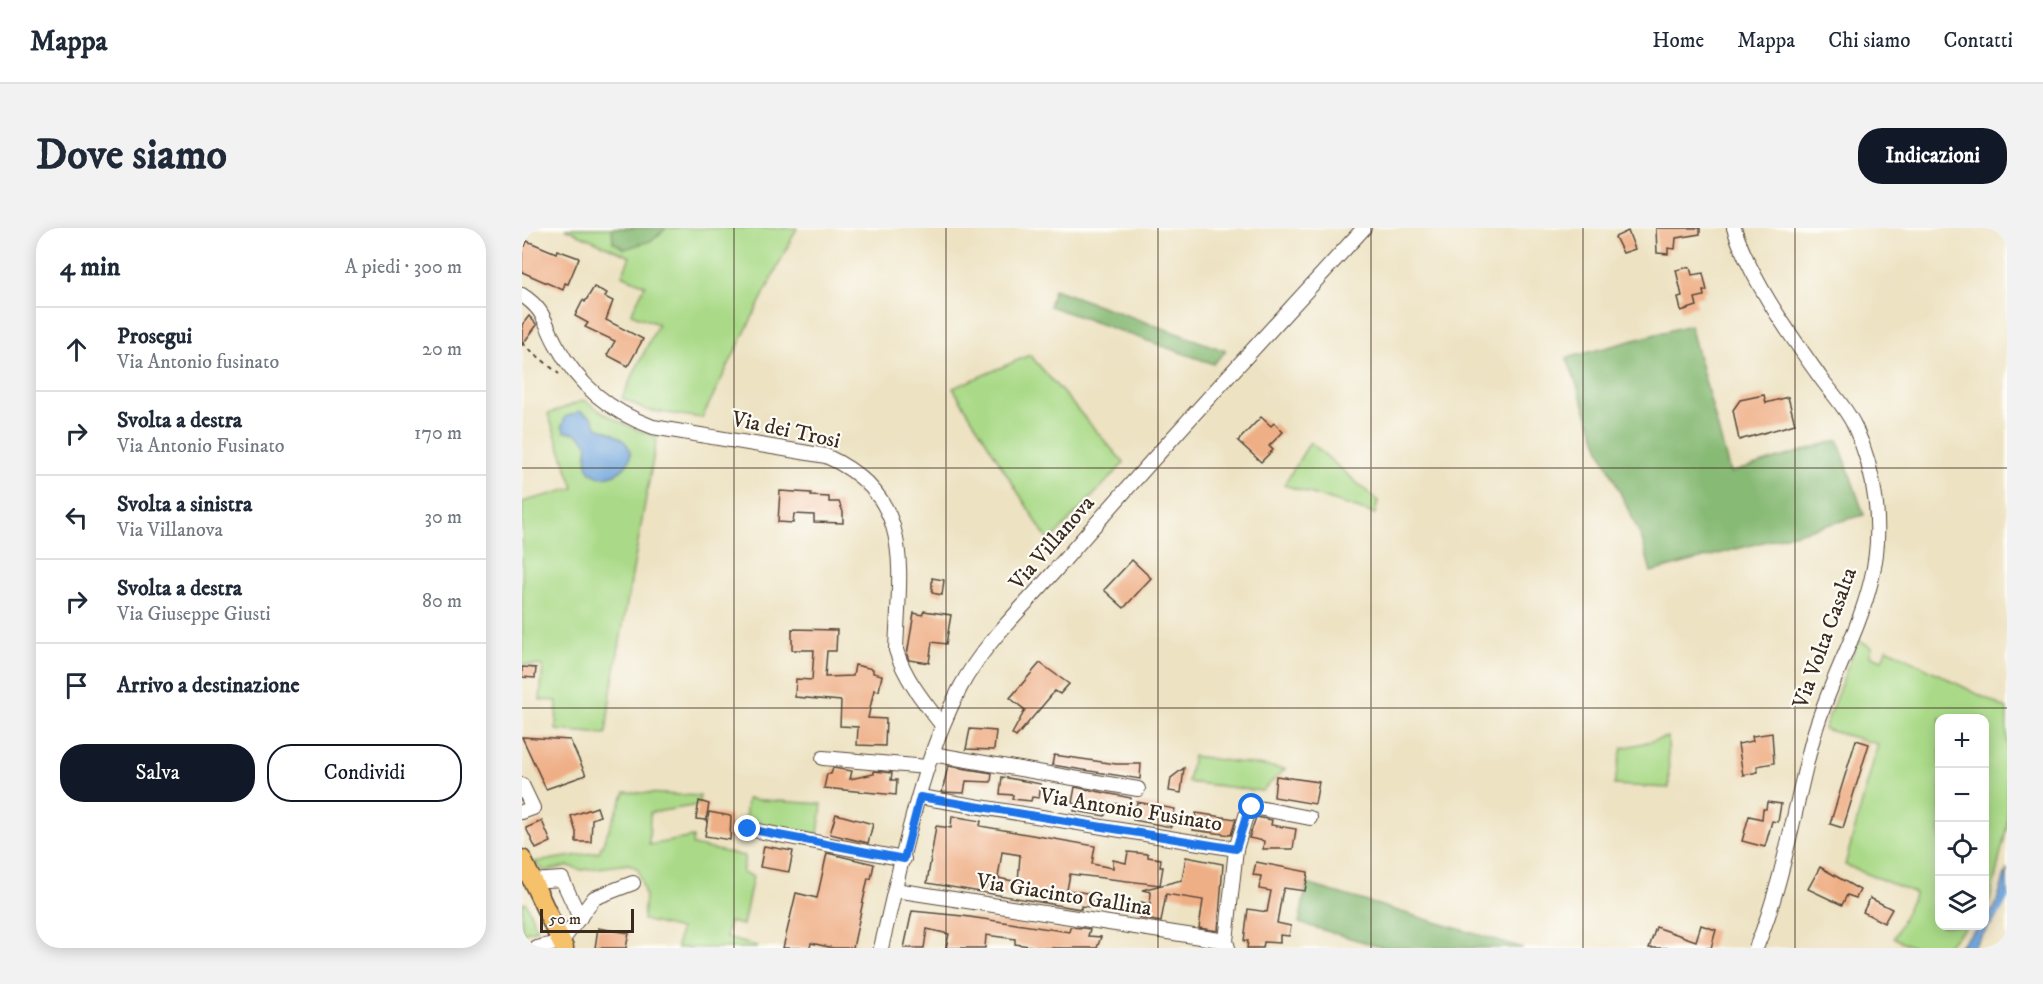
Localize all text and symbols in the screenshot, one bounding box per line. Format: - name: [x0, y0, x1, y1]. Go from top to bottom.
- text: Mappa: [30, 24, 108, 59]
- text: Home: [1652, 28, 1704, 54]
- text: Mappa: [1737, 28, 1795, 54]
- text: Chi siamo: [1828, 28, 1910, 54]
- text: Contatti: [1943, 28, 2013, 54]
- button: Indicazioni: [1858, 128, 2007, 184]
- text: Dove siamo: [36, 130, 227, 182]
- text: 4 min: [60, 251, 120, 284]
- text: A piedi · 300 m: [345, 255, 462, 280]
- text: Prosegui: [117, 323, 192, 350]
- icon: ahead: [60, 333, 93, 366]
- text: 20 m: [422, 337, 462, 362]
- text: Via Antonio fusinato: [117, 350, 279, 375]
- street label: Via dei Trosi: [728, 405, 843, 455]
- text: Svolta a destra: [117, 407, 242, 434]
- icon: right: [60, 417, 93, 450]
- text: 170 m: [414, 421, 462, 446]
- text: Via Antonio Fusinato: [117, 434, 285, 459]
- street label: Via Villanova: [1003, 490, 1101, 597]
- text: Svolta a sinistra: [117, 491, 252, 518]
- icon: left: [60, 501, 93, 534]
- text: 30 m: [424, 505, 462, 530]
- text: Via Villanova: [117, 518, 223, 543]
- street label: Via Volta Casalta: [1787, 563, 1863, 713]
- text: Svolta a destra: [117, 575, 242, 602]
- icon: right: [60, 585, 93, 618]
- text: 80 m: [422, 589, 462, 614]
- text: Via Giuseppe Giusti: [117, 602, 271, 627]
- icon: arrive: [60, 669, 93, 702]
- text: Arrivo a destinazione: [117, 672, 300, 699]
- map controls: [1935, 714, 1989, 930]
- button: +: [1935, 714, 1989, 768]
- button: Salva: [60, 744, 255, 802]
- button: Condividi: [267, 744, 462, 802]
- button: −: [1935, 768, 1989, 822]
- street label: Via Antonio Fusinato: [1037, 782, 1224, 838]
- route start: [1238, 793, 1264, 819]
- route end: [734, 815, 760, 841]
- button: locate: [1935, 822, 1989, 876]
- street label: Via Giacinto Gallina: [973, 868, 1154, 922]
- button: layers: [1935, 876, 1989, 930]
- scale bar: [540, 906, 634, 934]
- text: 50 m: [549, 909, 581, 929]

